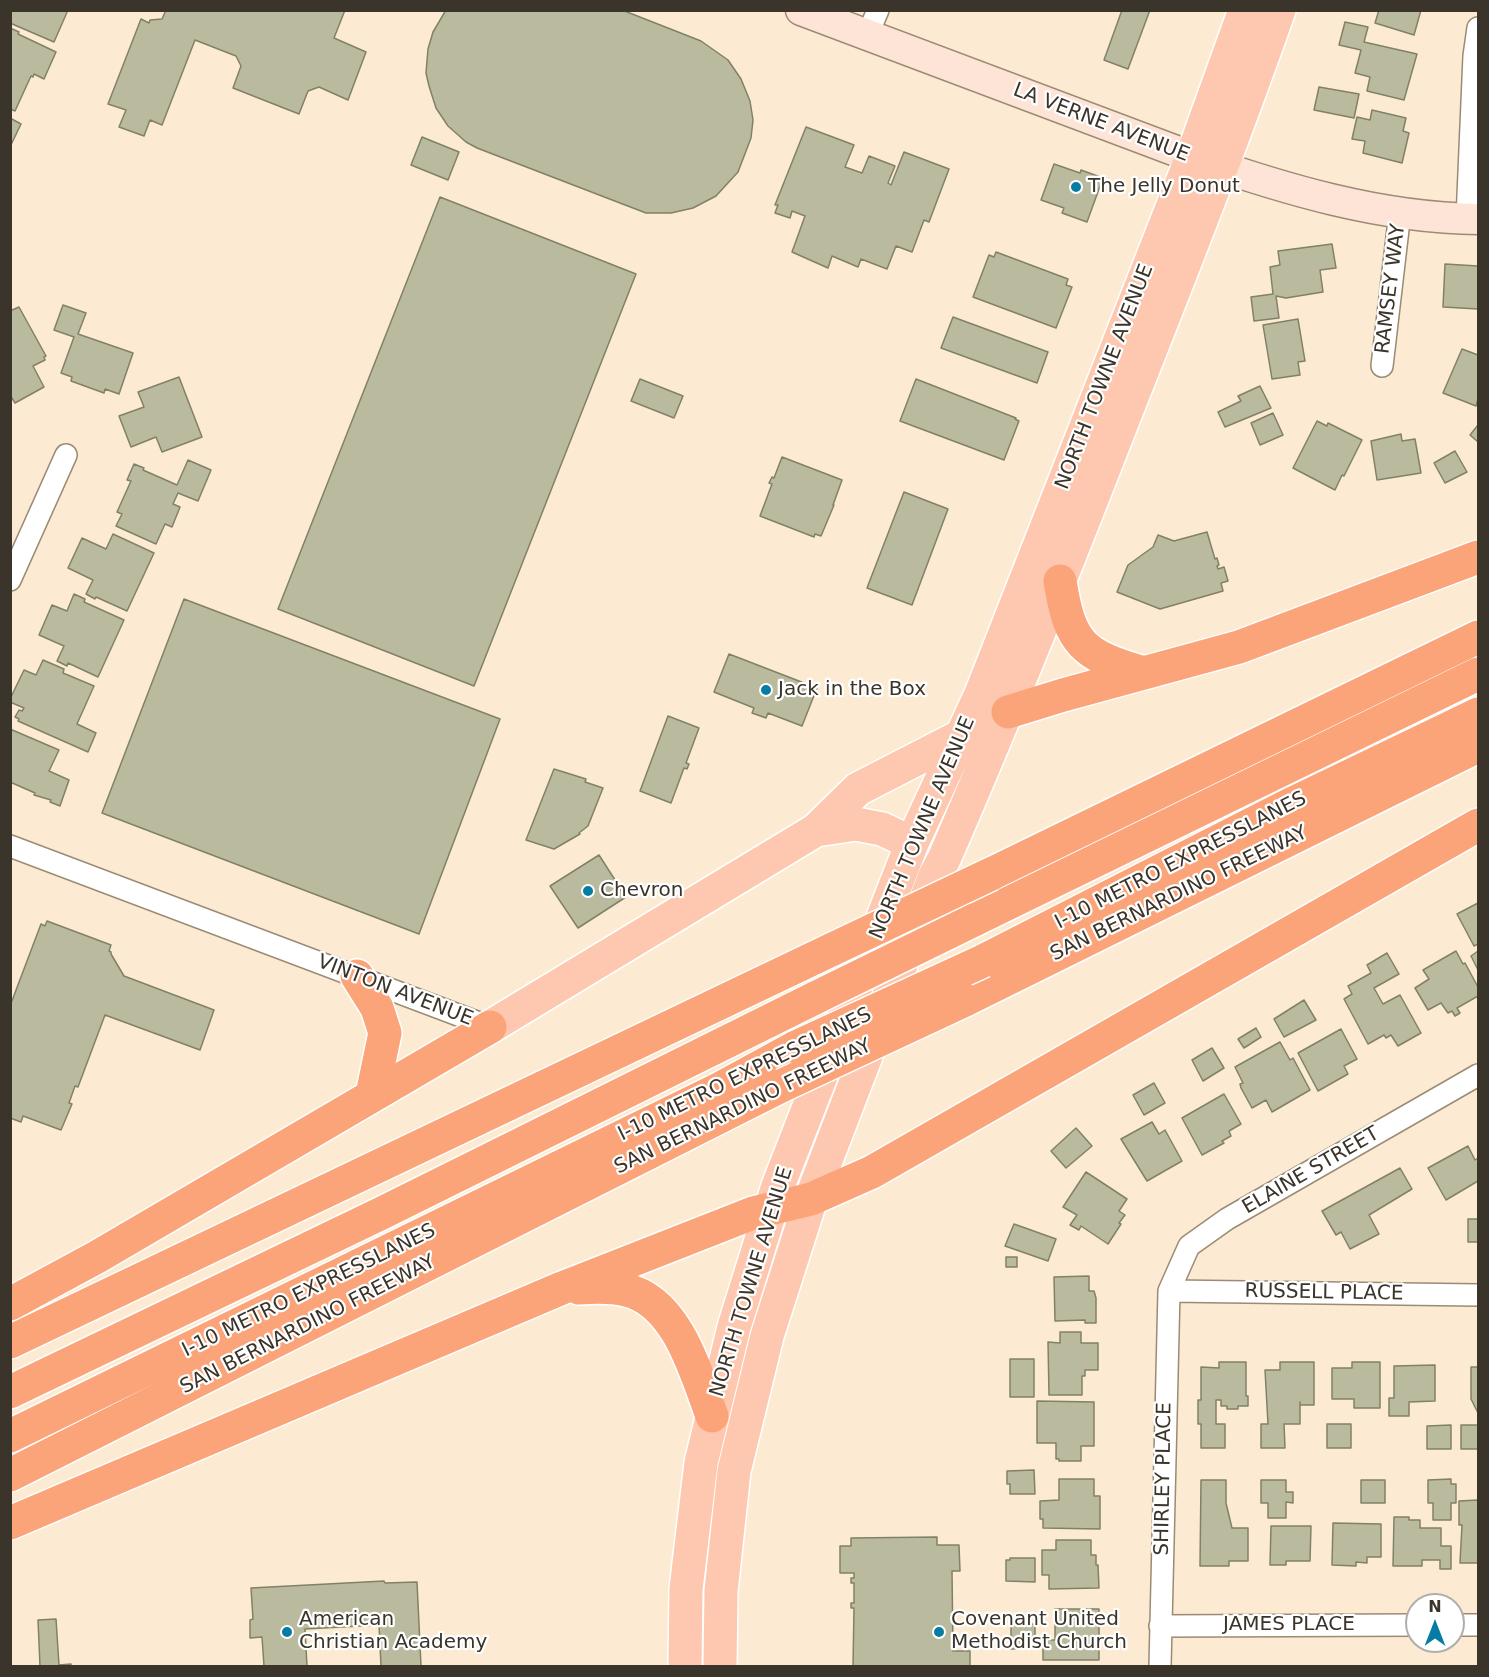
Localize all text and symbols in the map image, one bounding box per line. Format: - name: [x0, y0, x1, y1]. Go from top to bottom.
- street label: LA VERNE AVENUE: [1010, 78, 1192, 168]
- place label: The Jelly Donut: [1088, 175, 1240, 199]
- marker: The Jelly Donut: [1069, 180, 1083, 194]
- street label: RAMSEY WAY: [1371, 223, 1411, 355]
- street label: NORTH TOWNE AVENUE: [1051, 261, 1159, 493]
- place label: Jack in the Box: [778, 678, 926, 702]
- marker: Jack in the Box: [759, 683, 773, 697]
- street label: NORTH TOWNE AVENUE: [865, 713, 981, 943]
- street label: I-10 METRO EXPRESSLANES: [1051, 787, 1311, 935]
- street label: SAN BERNARDINO FREEWAY: [1047, 821, 1311, 967]
- place label: Chevron: [600, 879, 683, 903]
- marker: Chevron: [581, 884, 595, 898]
- street label: VINTON AVENUE: [314, 950, 476, 1032]
- street label: I-10 METRO EXPRESSLANES: [614, 1003, 876, 1147]
- street label: SAN BERNARDINO FREEWAY: [611, 1034, 875, 1180]
- street label: ELAINE STREET: [1238, 1122, 1384, 1220]
- street label: NORTH TOWNE AVENUE: [706, 1164, 798, 1400]
- street label: I-10 METRO EXPRESSLANES: [178, 1219, 440, 1363]
- street label: SAN BERNARDINO FREEWAY: [177, 1250, 439, 1400]
- street label: RUSSELL PLACE: [1244, 1280, 1404, 1306]
- street label: SHIRLEY PLACE: [1151, 1402, 1177, 1556]
- north arrow: [1405, 1593, 1465, 1653]
- text: N: [1428, 1597, 1442, 1616]
- place label: American Christian Academy: [299, 1608, 487, 1655]
- place label: Covenant United Methodist Church: [951, 1608, 1127, 1655]
- street label: JAMES PLACE: [1223, 1613, 1355, 1637]
- marker: American Christian Academy: [280, 1625, 294, 1639]
- marker: Covenant United Methodist Church: [932, 1625, 946, 1639]

